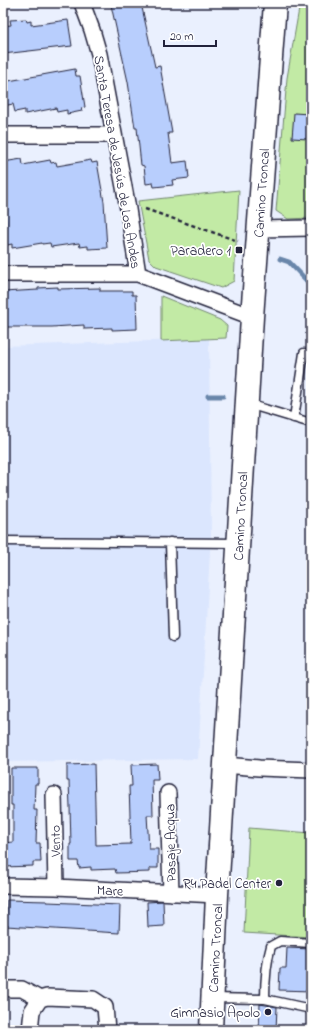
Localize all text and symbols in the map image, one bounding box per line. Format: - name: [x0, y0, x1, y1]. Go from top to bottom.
- scale bar: [164, 22, 216, 48]
- text: 20 m: [170, 28, 193, 46]
- street label: Santa Teresa de Jesús de Los Andes: [87, 54, 146, 271]
- street label: Camino Troncal: [249, 148, 276, 238]
- place label: Paradero 1: [171, 241, 232, 262]
- marker: Paradero 1: [234, 245, 244, 255]
- street label: Camino Troncal: [229, 471, 254, 561]
- street label: Pasaje Acqua: [160, 804, 183, 882]
- street label: Vento: [46, 825, 67, 858]
- place label: R4 Padel Center: [183, 874, 272, 895]
- marker: R4 Padel Center: [274, 878, 284, 888]
- street label: Mare: [96, 880, 125, 903]
- street label: Camino Troncal: [204, 903, 229, 993]
- place label: Gimnasio Apolo: [170, 1003, 260, 1024]
- marker: Gimnasio Apolo: [263, 1007, 273, 1017]

